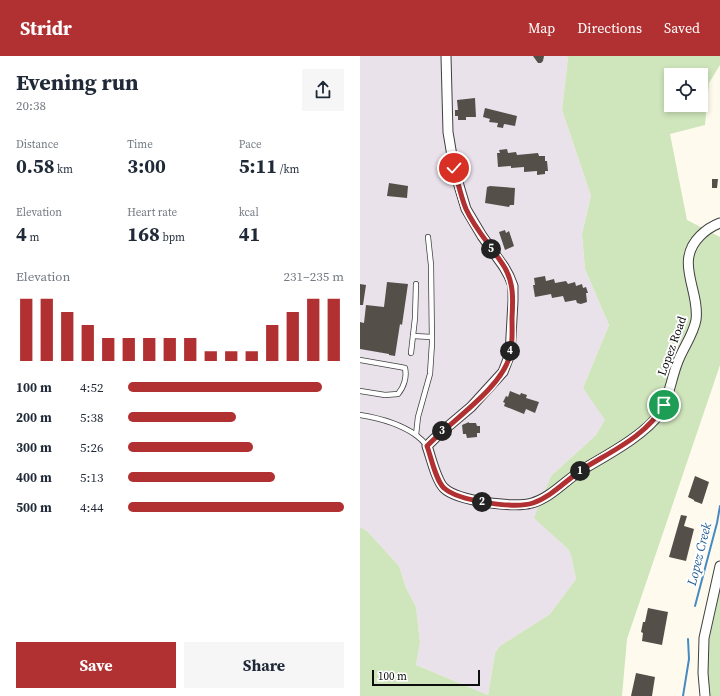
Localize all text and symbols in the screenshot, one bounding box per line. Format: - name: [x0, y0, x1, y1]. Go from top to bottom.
- text: Stridr: [20, 15, 72, 41]
- text: Map: [528, 18, 555, 38]
- text: Directions: [577, 18, 642, 38]
- text: Saved: [664, 18, 700, 38]
- text: Evening run: [16, 67, 139, 97]
- map controls: [664, 68, 708, 112]
- button: locate: [664, 68, 708, 112]
- button: share: [302, 69, 344, 111]
- text: 20:38: [16, 97, 46, 114]
- text: Distance: [16, 137, 59, 152]
- text: Time: [127, 137, 153, 152]
- text: Pace: [239, 137, 262, 152]
- pin: [437, 151, 471, 185]
- text: 0.58: [16, 152, 55, 180]
- text: 3:00: [127, 152, 166, 180]
- text: 5:11: [239, 152, 277, 180]
- icon: check: [443, 157, 465, 179]
- text: km: [55, 162, 73, 177]
- text: /km: [277, 162, 299, 177]
- text: Elevation: [16, 205, 62, 220]
- text: Heart rate: [127, 205, 177, 220]
- text: kcal: [239, 205, 259, 220]
- text: 4: [16, 220, 27, 248]
- text: 168: [127, 220, 160, 248]
- text: 41: [239, 220, 260, 248]
- text: m: [27, 230, 39, 245]
- text: bpm: [160, 230, 185, 245]
- pin: 5: [481, 239, 501, 259]
- text: 5: [488, 241, 494, 256]
- text: Elevation: [16, 268, 70, 285]
- text: 231–235 m: [284, 268, 344, 285]
- street label: Lopez Road: [654, 314, 690, 378]
- pin: 4: [500, 341, 520, 361]
- text: 4: [507, 343, 513, 358]
- text: 100 m: [16, 379, 52, 396]
- text: 4:52: [80, 379, 103, 396]
- pin: [647, 388, 681, 422]
- icon: arrive: [653, 394, 675, 416]
- text: 200 m: [16, 409, 52, 426]
- text: 5:38: [80, 409, 103, 426]
- pin: 3: [432, 421, 452, 441]
- text: 3: [439, 423, 445, 438]
- text: 300 m: [16, 439, 52, 456]
- text: 5:26: [80, 439, 103, 456]
- pin: 1: [570, 461, 590, 481]
- text: 1: [577, 463, 583, 478]
- text: 400 m: [16, 469, 52, 486]
- text: 5:13: [80, 469, 103, 486]
- pin: 2: [472, 492, 492, 512]
- text: 2: [479, 494, 485, 509]
- text: 500 m: [16, 499, 52, 516]
- text: 4:44: [80, 499, 103, 516]
- water label: Lopez Creek: [683, 520, 715, 588]
- button: Save: [16, 642, 176, 688]
- button: Share: [184, 642, 344, 688]
- scale bar: [372, 668, 480, 687]
- text: 100 m: [378, 669, 407, 684]

